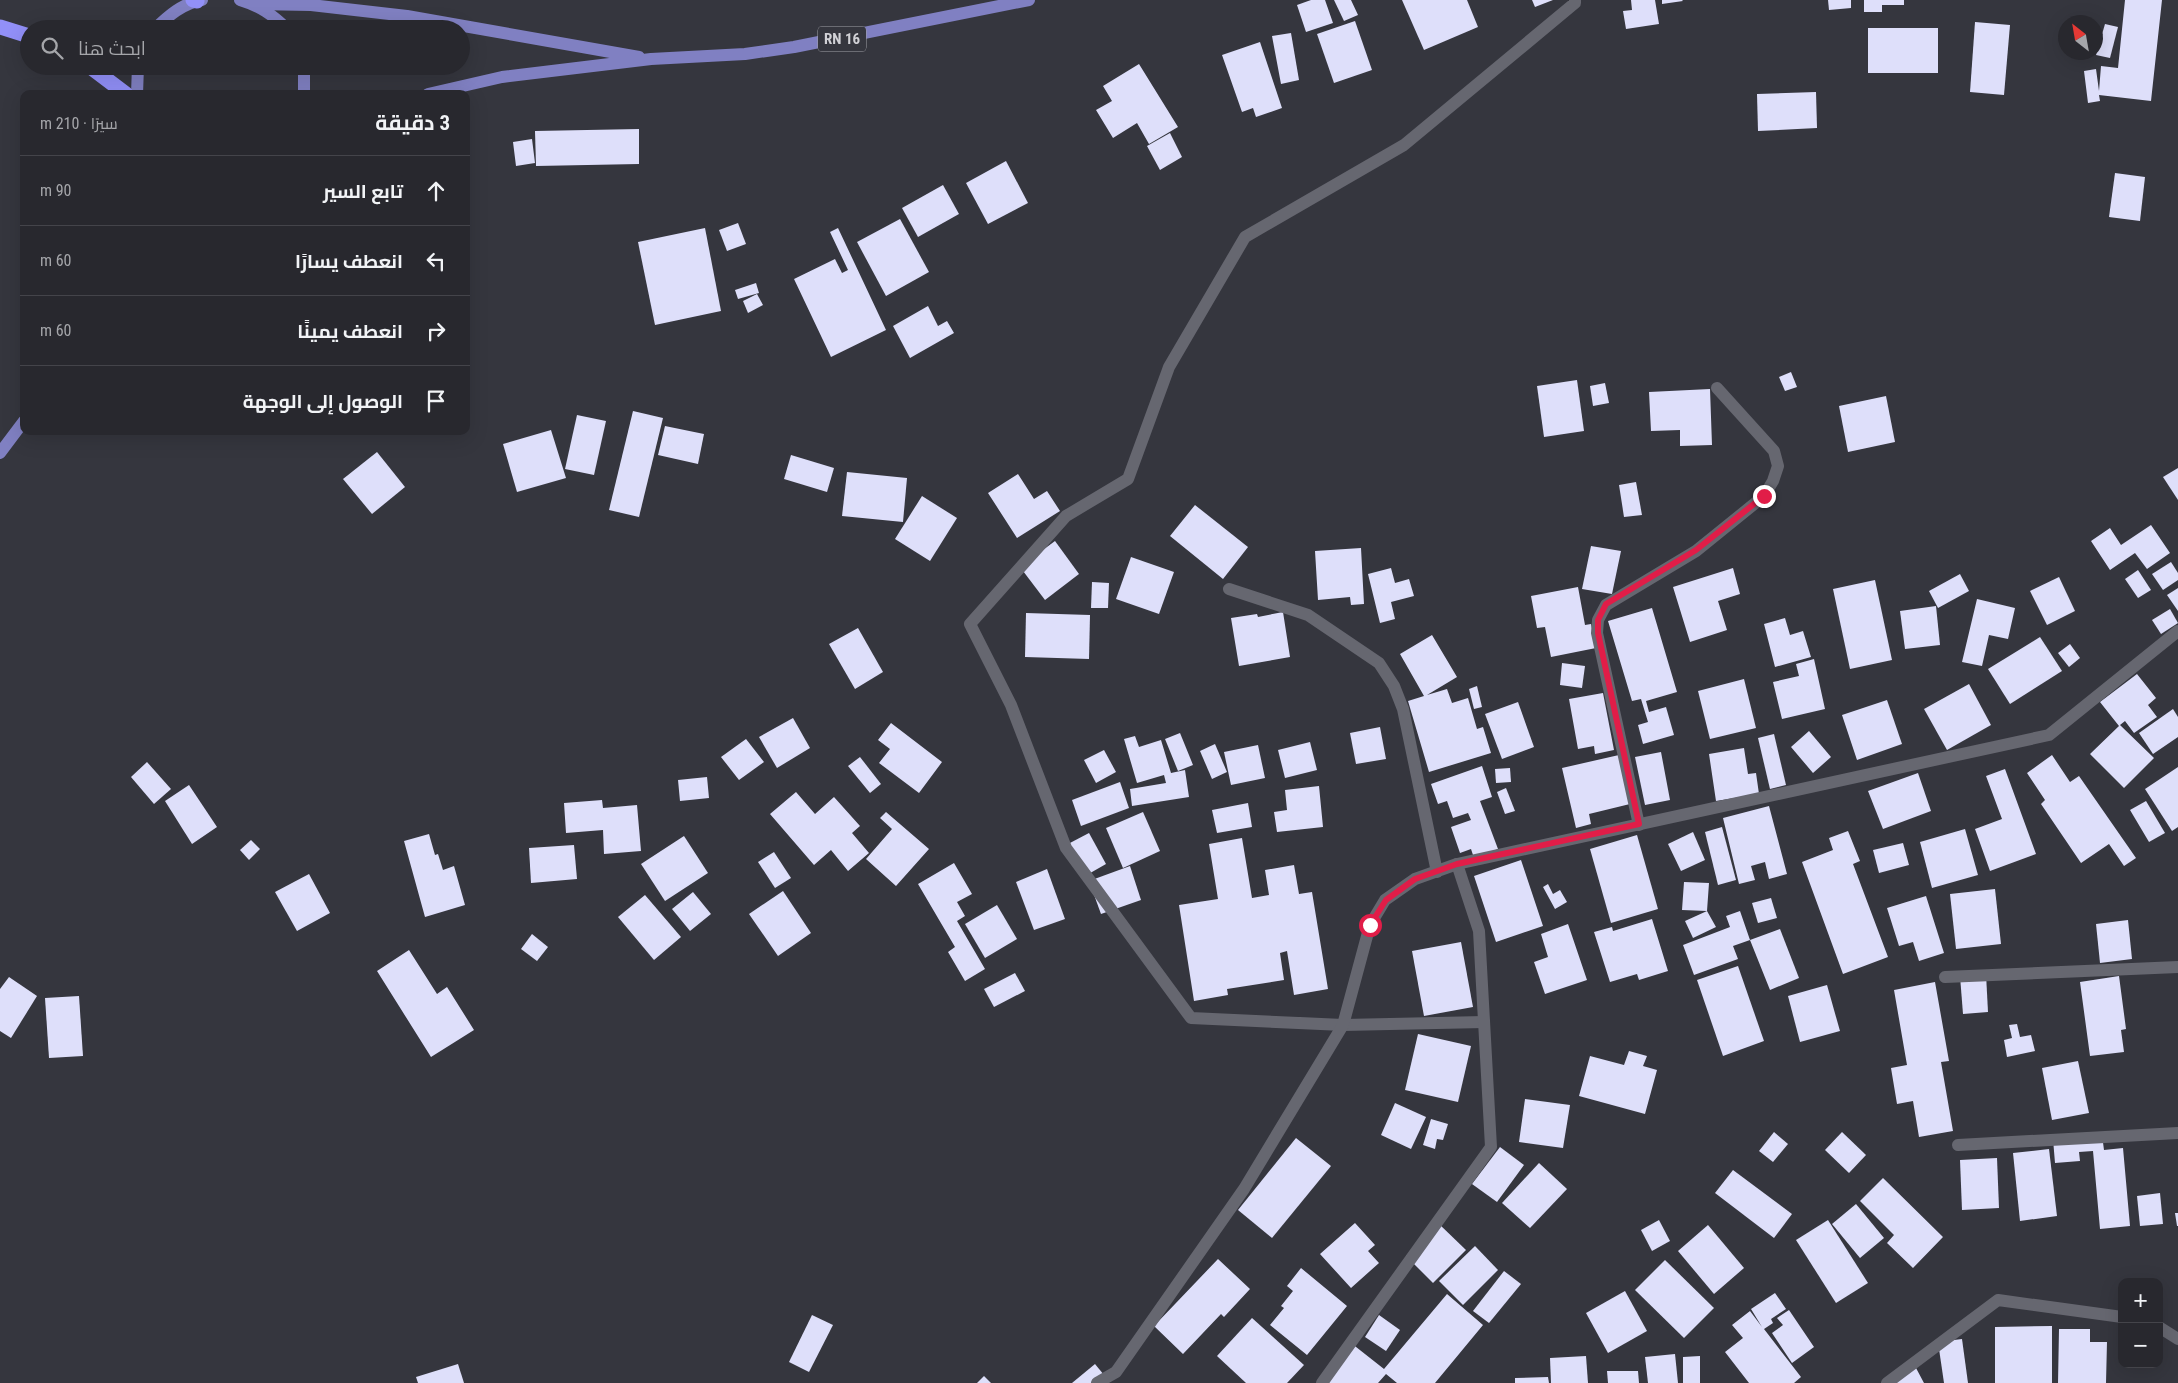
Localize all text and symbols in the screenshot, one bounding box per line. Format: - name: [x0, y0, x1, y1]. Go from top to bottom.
- north arrow: [2058, 15, 2103, 60]
- search box: [20, 20, 470, 75]
- road number: RN 16: [818, 26, 866, 52]
- icon: search: [38, 34, 66, 62]
- text: ابحث هنا: [78, 37, 146, 60]
- text: 3 دقيقة: [375, 111, 450, 135]
- text: سيرًا · 210 m: [40, 114, 118, 133]
- icon: ahead: [422, 177, 450, 205]
- text: تابع السير: [323, 180, 403, 203]
- text: 90 m: [40, 181, 72, 200]
- icon: left: [422, 247, 450, 275]
- text: انعطف يسارًا: [295, 250, 403, 273]
- text: 60 m: [40, 251, 72, 270]
- icon: right: [422, 317, 450, 345]
- text: انعطف يمينًا: [297, 320, 403, 343]
- text: 60 m: [40, 321, 72, 340]
- icon: arrive: [422, 387, 450, 415]
- text: الوصول إلى الوجهة: [243, 390, 403, 413]
- route end: [1753, 485, 1776, 508]
- route start: [1359, 914, 1382, 937]
- map controls: [2118, 1278, 2163, 1368]
- button: +: [2118, 1278, 2163, 1323]
- button: −: [2118, 1323, 2163, 1368]

